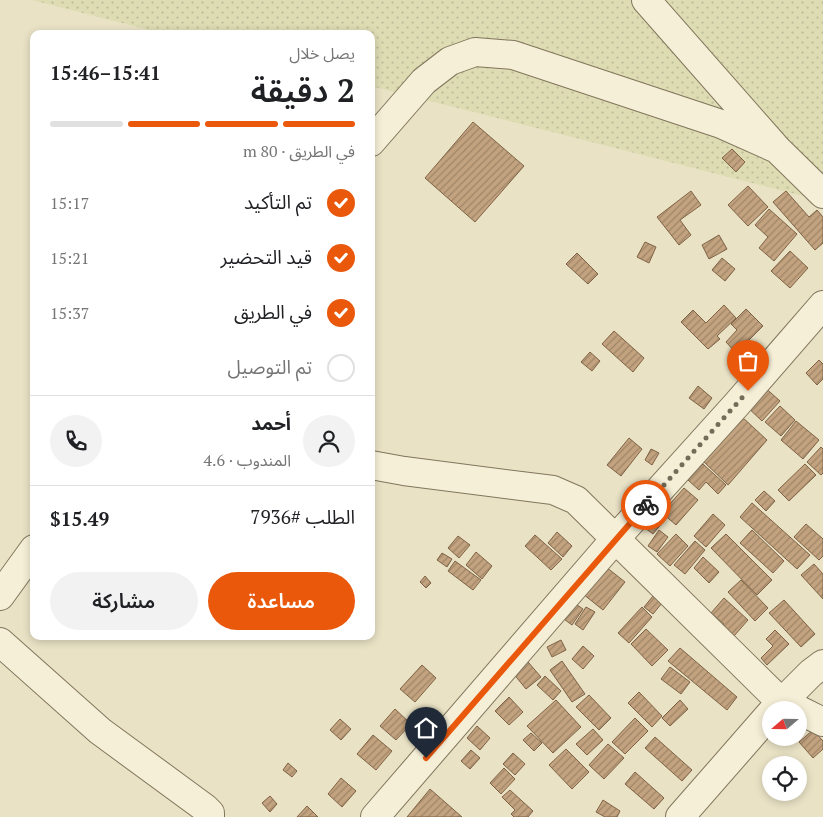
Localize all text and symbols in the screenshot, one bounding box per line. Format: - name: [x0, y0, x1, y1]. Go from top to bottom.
- text: يصل خلال: [289, 42, 355, 64]
- text: 15:41–15:46: [50, 60, 161, 85]
- text: 2 دقيقة: [251, 69, 355, 111]
- text: في الطريق · 80 m: [243, 140, 355, 162]
- text: تم التأكيد: [244, 189, 312, 214]
- icon: check: [327, 189, 355, 217]
- text: 15:17: [50, 192, 89, 214]
- text: قيد التحضير: [220, 244, 312, 269]
- icon: check: [327, 244, 355, 272]
- text: 15:21: [50, 247, 89, 269]
- text: في الطريق: [234, 299, 312, 324]
- icon: check: [327, 299, 355, 327]
- text: 15:37: [50, 302, 89, 324]
- pin: [727, 340, 769, 391]
- icon: bag: [734, 347, 762, 375]
- text: تم التوصيل: [227, 354, 312, 379]
- text: أحمد: [251, 410, 291, 435]
- button: phone: [50, 415, 102, 467]
- button: person: [303, 415, 355, 467]
- text: المندوب · 4.6: [204, 449, 291, 471]
- courier: [621, 480, 671, 530]
- icon: bike: [632, 491, 660, 519]
- text: الطلب #7936: [250, 504, 355, 529]
- text: $15.49: [50, 506, 109, 531]
- button: مشاركة: [50, 572, 198, 630]
- button: مساعدة: [208, 572, 355, 630]
- north arrow: [762, 701, 808, 746]
- map controls: [762, 701, 807, 801]
- pin: [405, 707, 447, 758]
- icon: home: [412, 714, 440, 742]
- button: locate: [762, 756, 807, 801]

